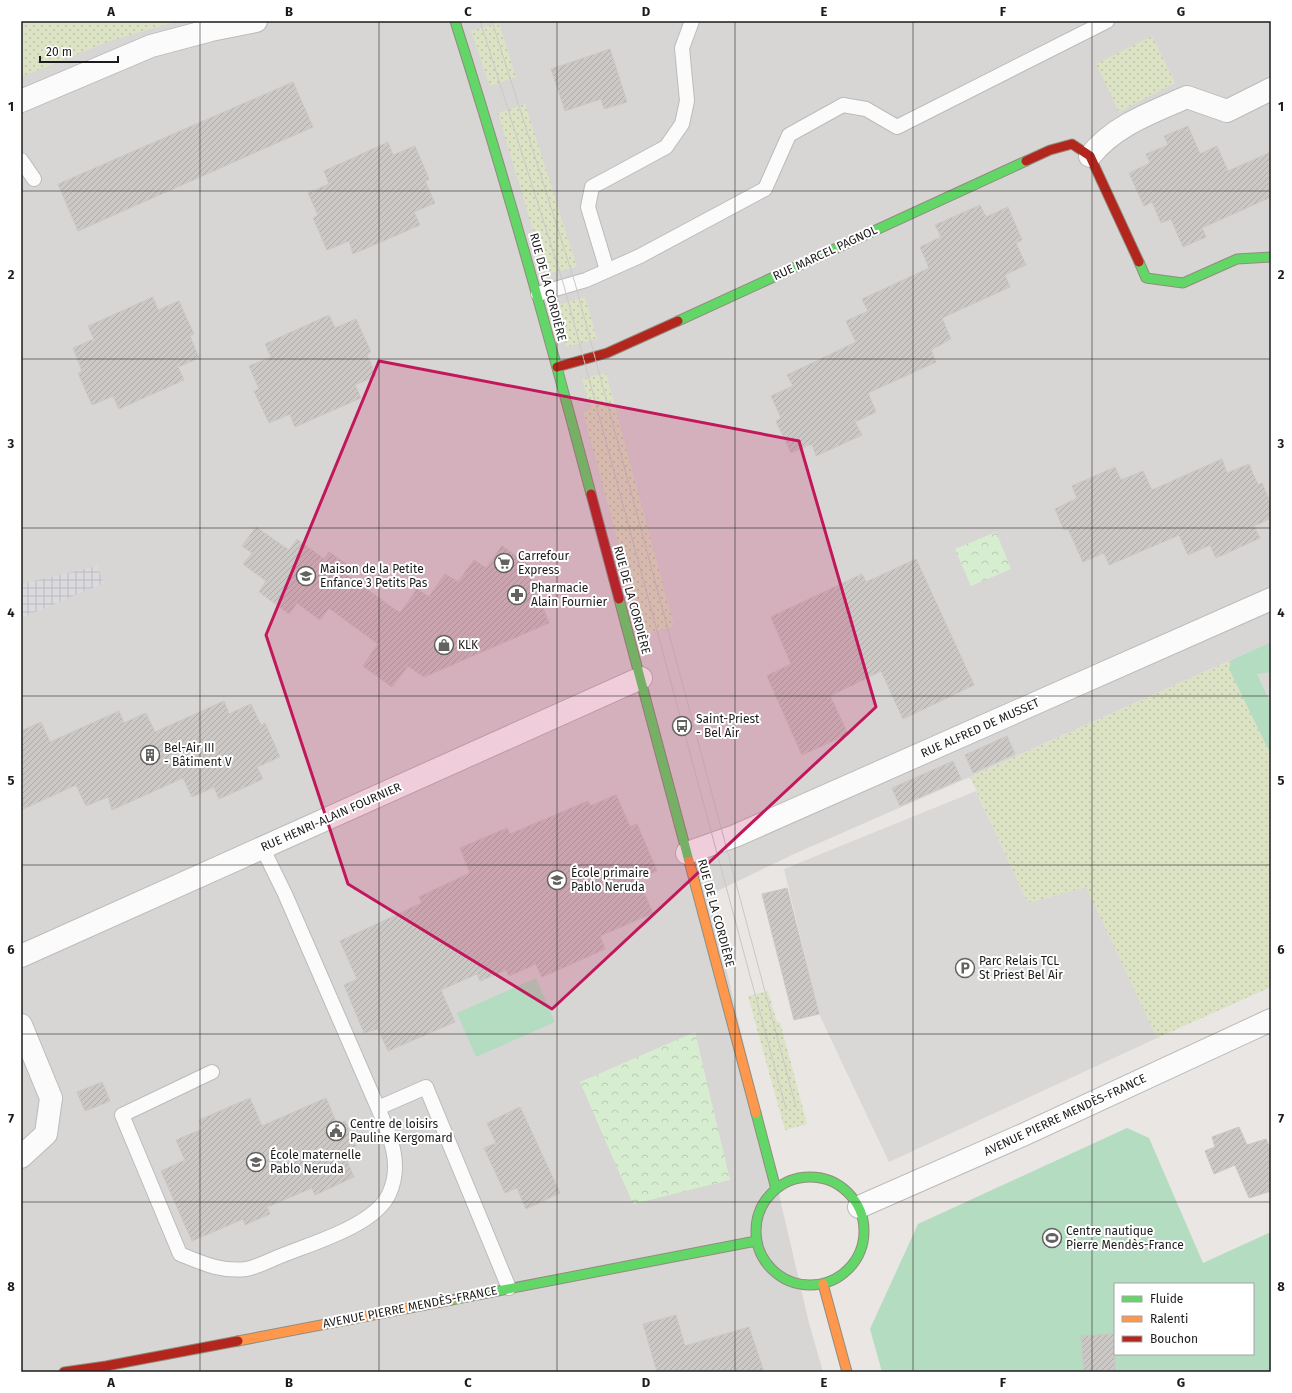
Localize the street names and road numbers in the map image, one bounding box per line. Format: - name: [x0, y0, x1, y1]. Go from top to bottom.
- street label: RUE MARCEL PAGNOL: [771, 223, 879, 283]
- street label: RUE DE LA CORDIÈRE: [527, 231, 570, 343]
- street label: RUE DE LA CORDIÈRE: [611, 544, 654, 656]
- street label: RUE ALFRED DE MUSSET: [919, 695, 1042, 760]
- street label: RUE HENRI-ALAIN FOURNIER: [259, 780, 403, 854]
- street label: RUE DE LA CORDIÈRE: [695, 857, 738, 969]
- street label: AVENUE PIERRE MENDÈS-FRANCE: [981, 1070, 1148, 1159]
- street label: AVENUE PIERRE MENDÈS-FRANCE: [321, 1282, 498, 1331]

